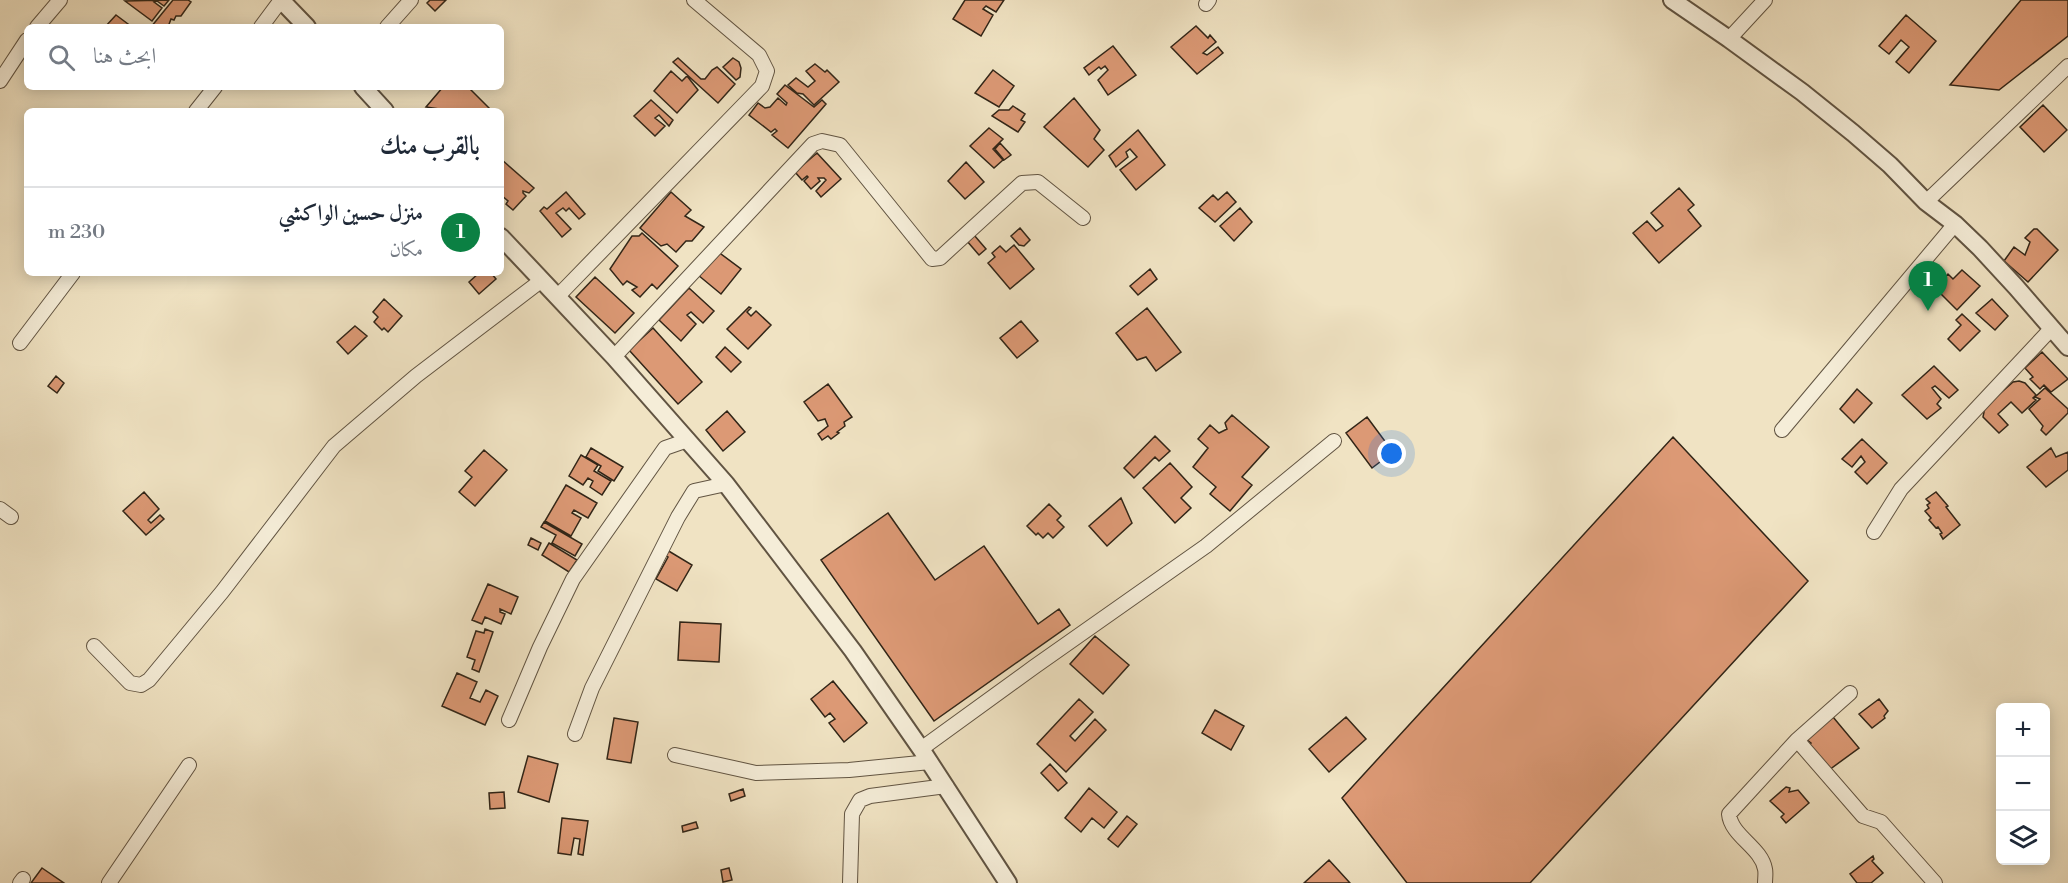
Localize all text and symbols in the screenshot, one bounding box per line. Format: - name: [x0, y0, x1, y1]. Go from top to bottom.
- search box: [24, 24, 504, 90]
- icon: search: [45, 41, 78, 74]
- text: ابحث هنا: [93, 43, 156, 70]
- text: بالقرب منك: [380, 130, 480, 162]
- text: منزل حسين الواكشي: [279, 200, 423, 227]
- text: 230 m: [48, 220, 105, 245]
- text: 1: [456, 220, 465, 245]
- text: مكان: [389, 238, 423, 263]
- pin: 1: [1908, 262, 1948, 311]
- your location: [1377, 439, 1406, 468]
- map controls: [1996, 703, 2050, 865]
- button: +: [1996, 703, 2050, 757]
- button: −: [1996, 757, 2050, 811]
- button: layers: [1996, 811, 2050, 865]

